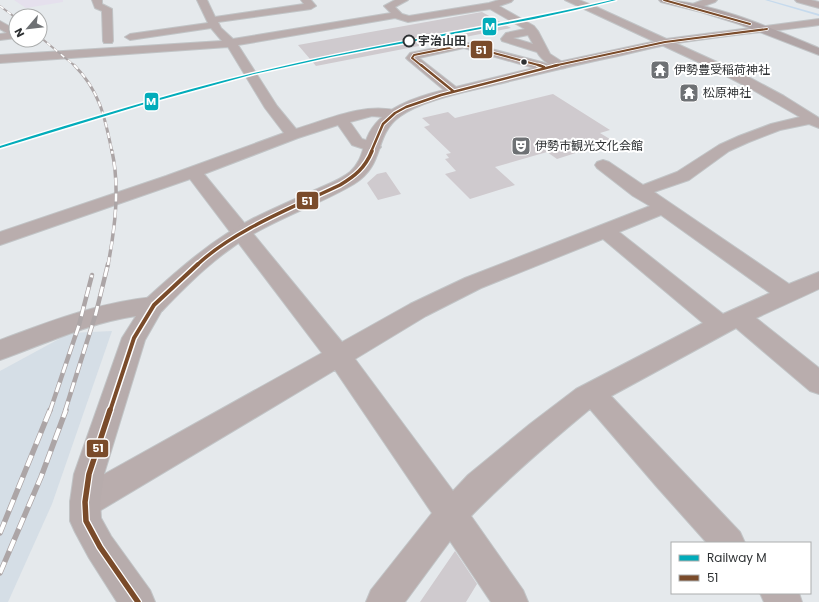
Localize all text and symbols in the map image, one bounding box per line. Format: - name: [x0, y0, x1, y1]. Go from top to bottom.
- north arrow: [8, 8, 48, 48]
- line badge: M: [482, 17, 497, 36]
- text: M: [485, 18, 495, 34]
- text: N: [10, 25, 28, 40]
- place label: 宇治山田: [418, 32, 466, 49]
- marker: 宇治山田: [402, 34, 416, 48]
- line badge: 51: [470, 40, 493, 59]
- text: 51: [475, 42, 487, 58]
- unlabelled marker: [519, 57, 529, 67]
- temple icon: 伊勢豊受稲荷神社: [649, 59, 671, 81]
- place label: 伊勢豊受稲荷神社: [674, 61, 770, 78]
- temple icon: 松原神社: [678, 82, 700, 104]
- place label: 松原神社: [703, 84, 751, 101]
- line badge: M: [144, 92, 159, 111]
- text: M: [146, 93, 156, 109]
- theatre icon: 伊勢市観光文化会館: [510, 135, 532, 157]
- place label: 伊勢市観光文化会館: [535, 137, 643, 154]
- line badge: 51: [296, 191, 319, 210]
- text: 51: [301, 193, 313, 209]
- line badge: 51: [86, 439, 109, 458]
- text: 51: [92, 440, 104, 456]
- legend: [671, 542, 811, 594]
- text: Railway M: [707, 549, 767, 566]
- text: 51: [707, 569, 718, 586]

